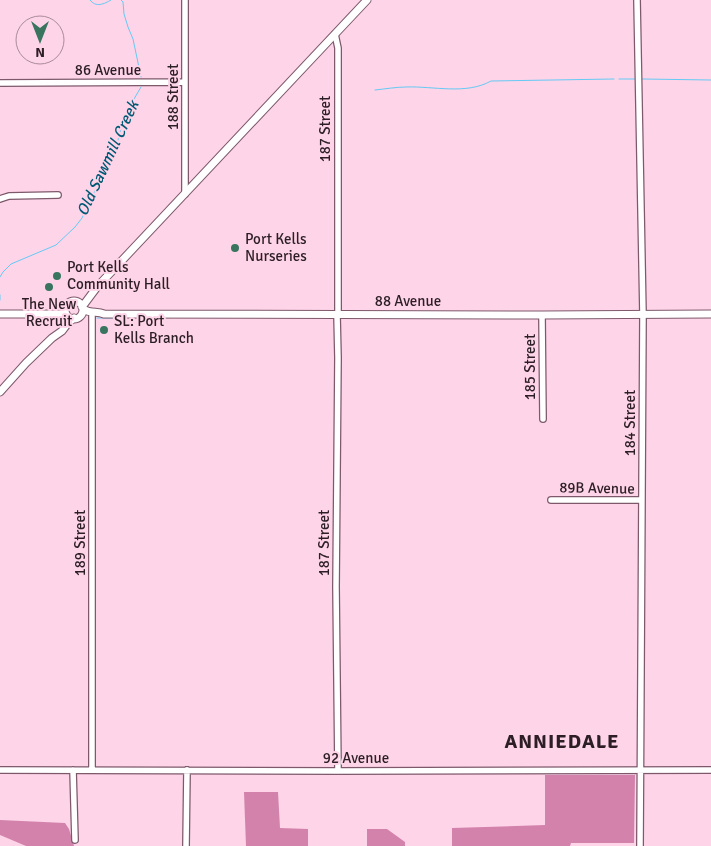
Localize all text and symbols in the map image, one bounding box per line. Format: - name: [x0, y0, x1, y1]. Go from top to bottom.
- north arrow: [15, 15, 65, 65]
- text: N: [35, 44, 45, 61]
- street label: 86 Avenue: [75, 61, 141, 79]
- street label: 188 Street: [164, 64, 182, 130]
- water label: Old Sawmill Creek: [73, 96, 144, 219]
- street label: 187 Street: [316, 96, 334, 162]
- place label: Port Kells Nurseries: [245, 230, 307, 265]
- marker: Port Kells Nurseries: [229, 242, 241, 254]
- place label: Port Kells Community Hall: [67, 258, 170, 293]
- marker: Port Kells Community Hall: [51, 270, 63, 282]
- marker: The New Recruit: [43, 281, 55, 293]
- street label: 88 Avenue: [375, 292, 441, 310]
- place label: The New Recruit: [22, 295, 77, 330]
- place label: SL: Port Kells Branch: [114, 312, 194, 347]
- marker: SL: Port Kells Branch: [98, 324, 110, 336]
- street label: 185 Street: [521, 334, 539, 400]
- street label: 184 Street: [621, 390, 639, 456]
- street label: 89B Avenue: [559, 478, 635, 498]
- street label: 189 Street: [71, 510, 89, 576]
- street label: 187 Street: [315, 510, 333, 576]
- district label: ANNIEDALE: [504, 729, 620, 754]
- street label: 92 Avenue: [323, 749, 389, 767]

